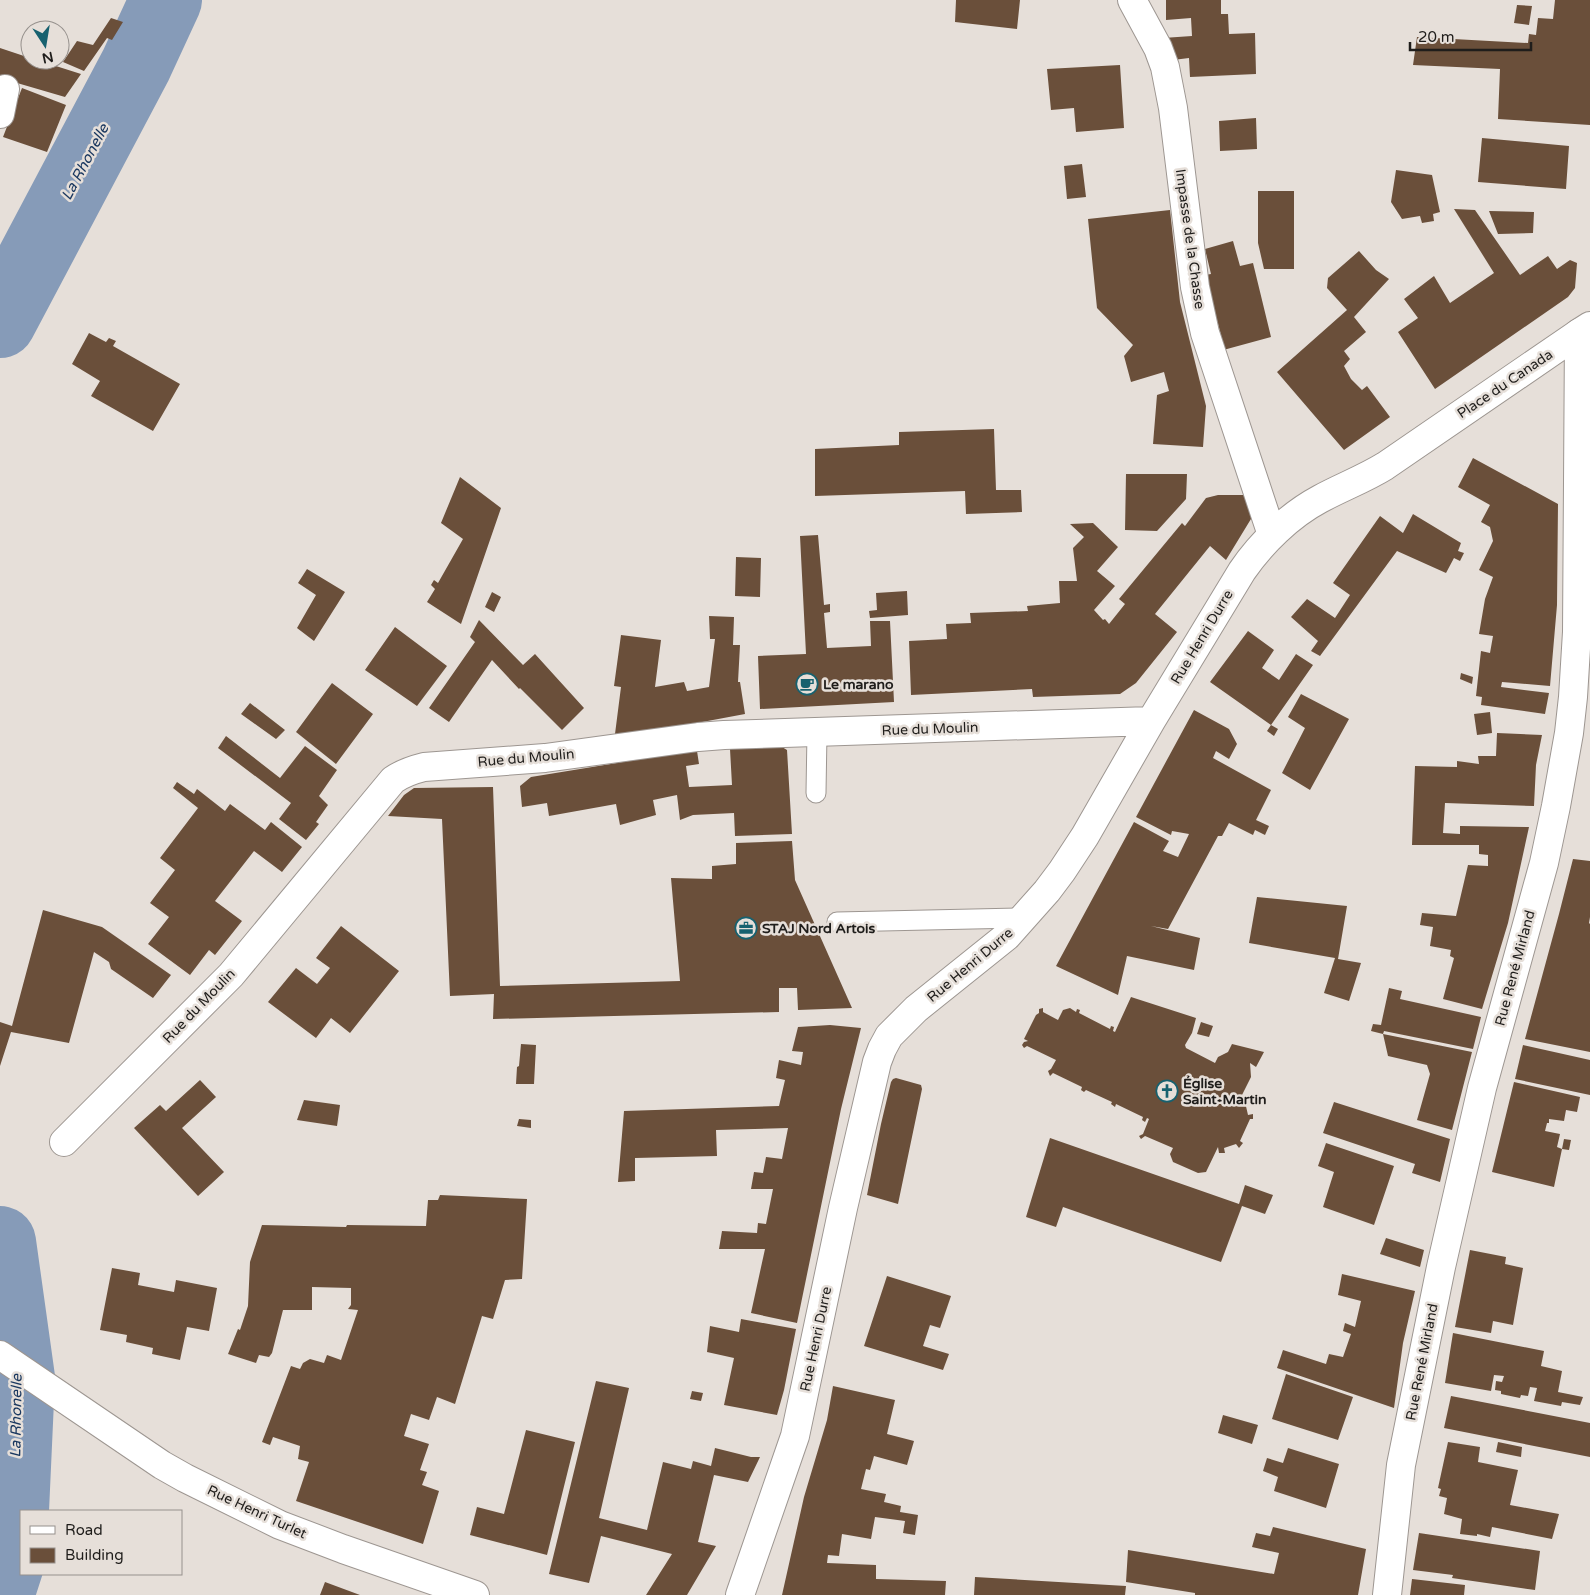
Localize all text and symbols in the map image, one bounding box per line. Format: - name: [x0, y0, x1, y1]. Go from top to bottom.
- north arrow: [20, 20, 70, 70]
- scale bar: [1410, 20, 1531, 52]
- text: 20 m: [1418, 28, 1455, 46]
- text: N: [40, 48, 55, 67]
- water label: La Rhonelle: [57, 120, 113, 203]
- street label: Impasse de la Chasse: [1172, 168, 1208, 310]
- street label: Place du Canada: [1454, 346, 1556, 422]
- street label: Rue Henri Durre: [1167, 587, 1237, 687]
- cafe icon: Le marano: [795, 672, 819, 696]
- place label: Le marano: [823, 676, 894, 693]
- street label: Rue du Moulin: [881, 719, 979, 739]
- street label: Rue du Moulin: [477, 745, 575, 771]
- street label: Rue René Mirland: [1491, 908, 1539, 1028]
- office icon: STAJ Nord Artois: [734, 916, 758, 940]
- place label: STAJ Nord Artois: [762, 920, 876, 937]
- street label: Rue Henri Durre: [924, 924, 1016, 1006]
- street label: Rue du Moulin: [159, 965, 239, 1047]
- place label: Église Saint-Martin: [1183, 1075, 1267, 1108]
- church icon: Église Saint-Martin: [1155, 1079, 1179, 1103]
- street label: Rue Henri Durre: [797, 1285, 835, 1393]
- street label: Rue René Mirland: [1402, 1302, 1442, 1422]
- water label: La Rhonelle: [6, 1373, 26, 1458]
- street label: Rue Henri Turlet: [205, 1482, 310, 1543]
- legend: [20, 1510, 182, 1575]
- text: Road: [65, 1521, 103, 1539]
- text: Building: [65, 1546, 124, 1564]

